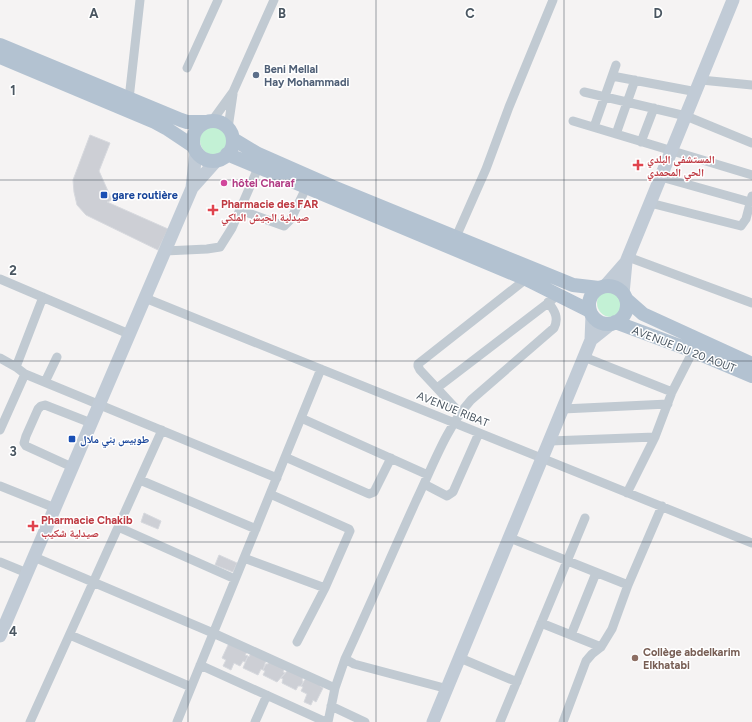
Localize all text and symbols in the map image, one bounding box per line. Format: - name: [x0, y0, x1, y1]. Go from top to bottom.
- text: A: [89, 6, 99, 21]
- text: B: [278, 6, 286, 21]
- text: C: [465, 6, 475, 21]
- text: D: [653, 6, 663, 21]
- place label: Beni Mellal Hay Mohammadi: [264, 63, 349, 89]
- marker: Beni Mellal Hay Mohammadi: [251, 70, 261, 80]
- text: 1: [10, 83, 16, 98]
- place label: المستشفى البلدي الحي المحمدي: [647, 153, 715, 181]
- marker: المستشفى البلدي الحي المحمدي: [632, 159, 644, 171]
- place label: hôtel Charaf: [232, 177, 296, 190]
- marker: hôtel Charaf: [219, 178, 229, 188]
- place label: gare routière: [112, 189, 178, 202]
- marker: gare routière: [99, 190, 109, 200]
- place label: Pharmacie des FAR صيدلية الجيش الملكي: [221, 198, 318, 226]
- marker: Pharmacie des FAR صيدلية الجيش الملكي: [208, 205, 218, 215]
- text: 2: [9, 263, 17, 278]
- street label: AVENUE DU 20 AOUT: [630, 324, 738, 375]
- street label: AVENUE RIBAT: [415, 389, 491, 430]
- place label: طوبيس بني ملال: [80, 433, 150, 448]
- marker: طوبيس بني ملال: [67, 434, 77, 444]
- text: 3: [9, 444, 17, 459]
- place label: Pharmacie Chakib صيدلية شكيب: [41, 514, 133, 540]
- marker: Pharmacie Chakib صيدلية شكيب: [28, 521, 38, 531]
- text: 4: [9, 624, 17, 639]
- place label: Collège abdelkarim Elkhatabi: [643, 646, 741, 672]
- marker: Collège abdelkarim Elkhatabi: [630, 653, 640, 663]

